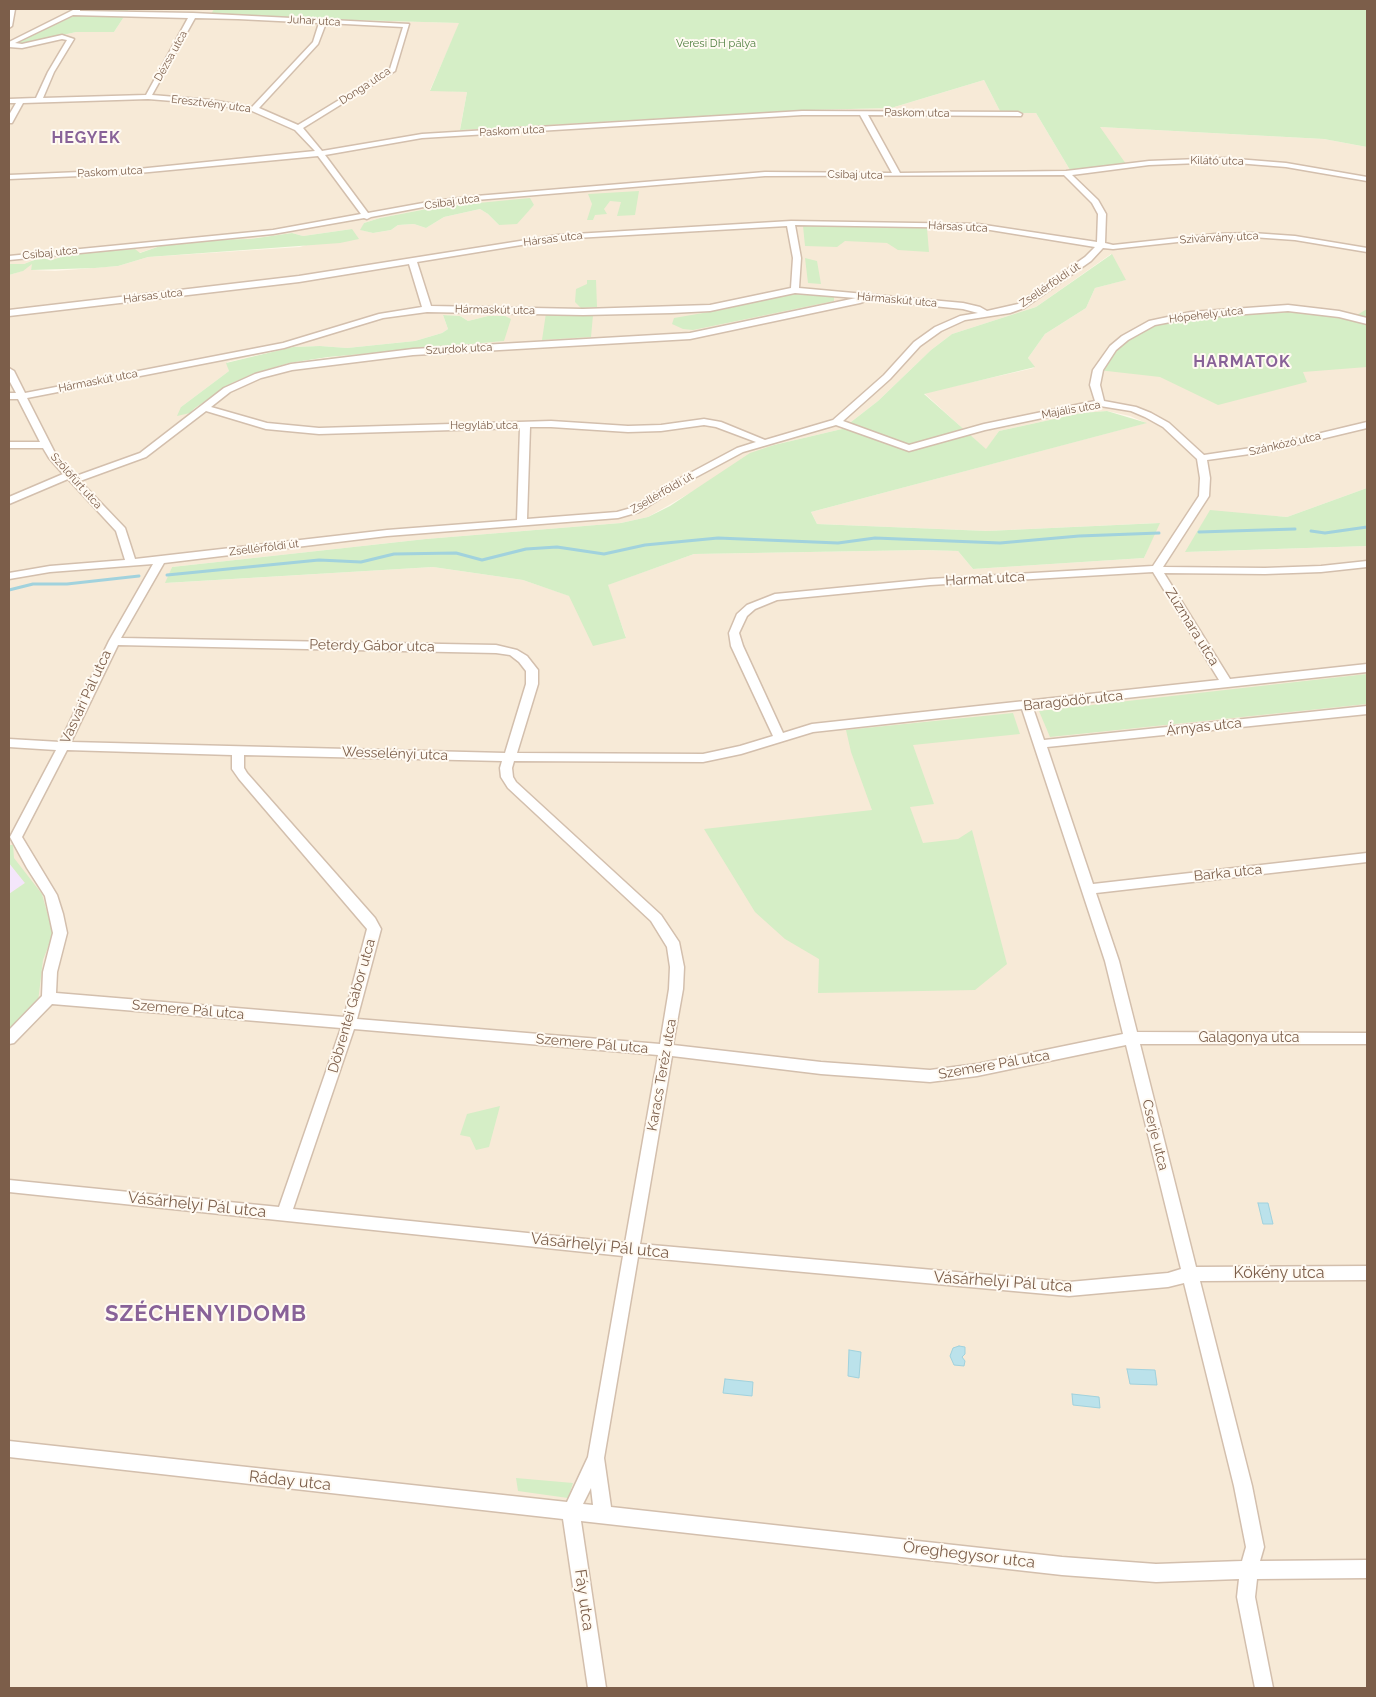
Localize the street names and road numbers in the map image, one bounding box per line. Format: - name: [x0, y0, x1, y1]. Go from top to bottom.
- street label: Juhar utca: [287, 13, 341, 29]
- street label: Dézsa utca: [152, 28, 190, 84]
- street label: Donga utca: [337, 65, 393, 107]
- street label: Eresztvény utca: [170, 93, 252, 115]
- street label: Paskom utca: [884, 106, 950, 120]
- street label: Paskom utca: [479, 123, 545, 139]
- street label: Kilátó utca: [1190, 154, 1244, 168]
- street label: Paskom utca: [77, 164, 143, 180]
- street label: Csibaj utca: [827, 168, 883, 182]
- street label: Csibaj utca: [424, 192, 480, 212]
- street label: Hársas utca: [928, 219, 988, 235]
- street label: Hársas utca: [523, 229, 583, 249]
- street label: Szivárvány utca: [1179, 229, 1259, 247]
- street label: Csibaj utca: [22, 244, 78, 262]
- street label: Zsellérföldi út: [1017, 260, 1083, 310]
- street label: Hársas utca: [123, 286, 183, 306]
- street label: Hármaskút utca: [856, 290, 938, 310]
- street label: Hármaskút utca: [455, 303, 535, 317]
- street label: Hópehely utca: [1168, 304, 1244, 326]
- street label: Szurdok utca: [425, 341, 493, 357]
- street label: Hármaskút utca: [57, 367, 139, 395]
- street label: Majális utca: [1040, 398, 1102, 422]
- street label: Hegyláb utca: [450, 419, 518, 433]
- street label: Szánkózó utca: [1248, 429, 1322, 459]
- street label: Szőlőfürt utca: [47, 450, 105, 512]
- street label: Zsellérföldi út: [628, 470, 696, 516]
- street label: Zsellérföldi út: [228, 537, 300, 559]
- street label: Harmat utca: [945, 569, 1025, 589]
- street label: Zúzmara utca: [1161, 585, 1223, 669]
- street label: Peterdy Gábor utca: [309, 637, 435, 655]
- street label: Vasvári Pál utca: [57, 648, 115, 746]
- street label: Baragödör utca: [1022, 687, 1124, 715]
- street label: Árnyas utca: [1165, 715, 1243, 739]
- street label: Wesselényi utca: [342, 744, 448, 764]
- street label: Barka utca: [1193, 861, 1263, 885]
- street label: Döbrentei Gábor utca: [325, 937, 379, 1075]
- street label: Szemere Pál utca: [131, 997, 245, 1023]
- street label: Karacs Teréz utca: [644, 1017, 680, 1133]
- street label: Galagonya utca: [1199, 1030, 1299, 1046]
- street label: Szemere Pál utca: [535, 1031, 649, 1057]
- street label: Szemere Pál utca: [937, 1047, 1051, 1083]
- street label: Cserje utca: [1138, 1098, 1172, 1172]
- street label: Vásárhelyi Pál utca: [127, 1188, 267, 1222]
- street label: Vásárhelyi Pál utca: [530, 1229, 670, 1263]
- street label: Kökény utca: [1234, 1263, 1324, 1283]
- street label: Vásárhelyi Pál utca: [933, 1268, 1073, 1296]
- street label: Ráday utca: [248, 1467, 332, 1495]
- street label: Öreghegysor utca: [902, 1537, 1036, 1573]
- street label: Fáy utca: [570, 1568, 598, 1632]

